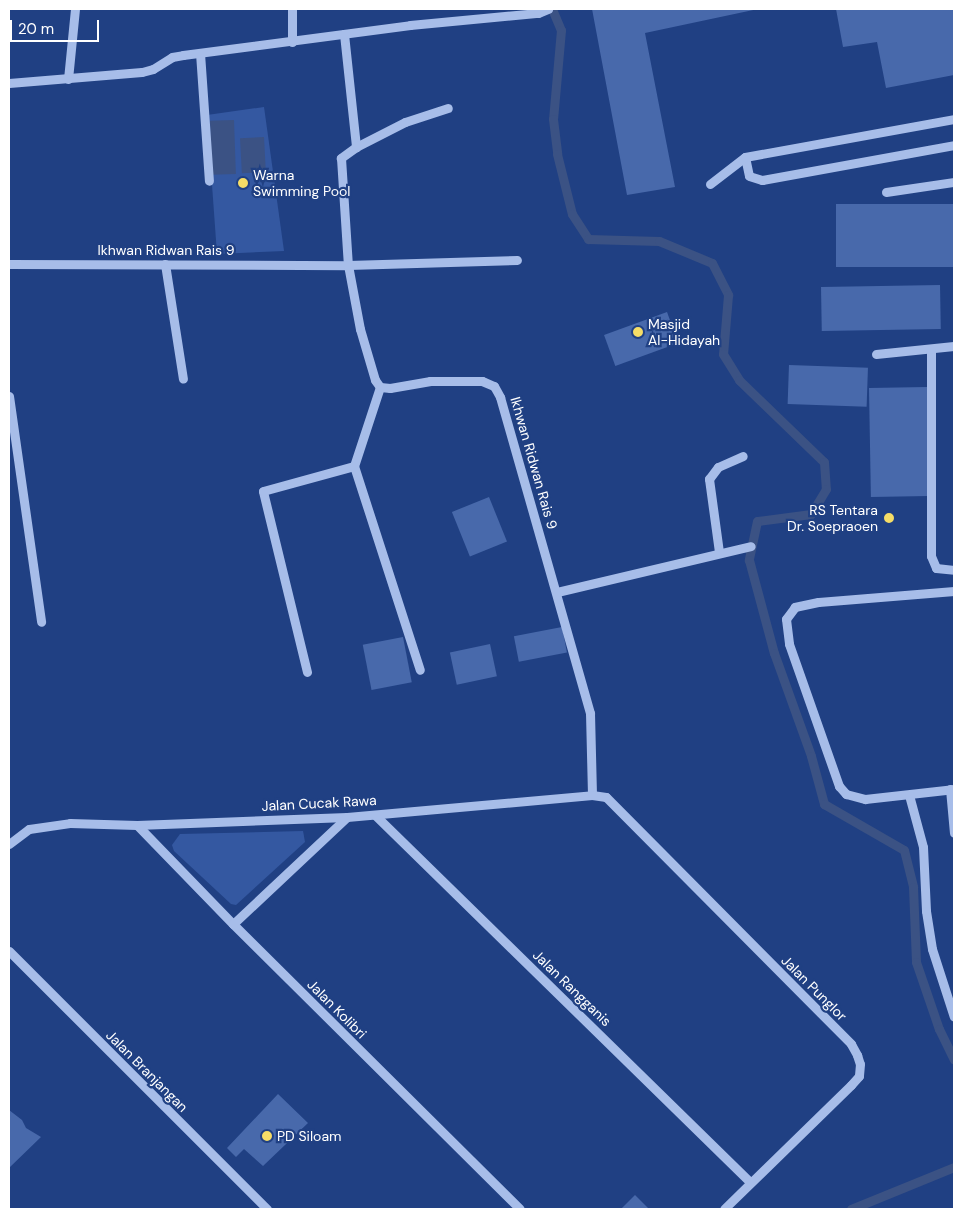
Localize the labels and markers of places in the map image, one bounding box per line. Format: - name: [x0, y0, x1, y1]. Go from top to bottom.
- place label: Warna Swimming Pool: [253, 167, 350, 200]
- marker: Warna Swimming Pool: [237, 177, 249, 189]
- place label: Masjid Al-Hidayah: [648, 316, 720, 348]
- marker: Masjid Al-Hidayah: [632, 326, 644, 338]
- place label: RS Tentara Dr. Soepraoen: [787, 502, 878, 534]
- marker: RS Tentara Dr. Soepraoen: [882, 511, 896, 525]
- place label: PD Siloam: [277, 1128, 341, 1144]
- marker: PD Siloam: [261, 1130, 273, 1142]

